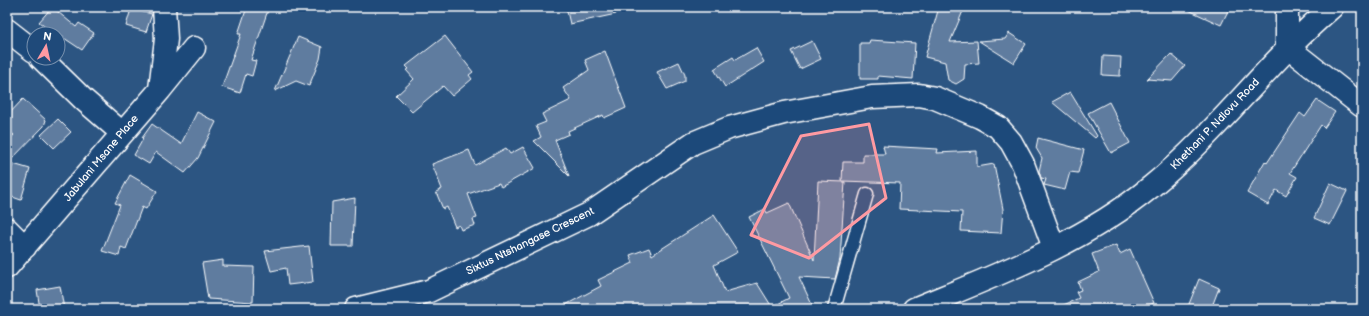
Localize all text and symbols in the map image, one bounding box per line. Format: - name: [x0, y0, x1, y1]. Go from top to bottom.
- north arrow: [26, 26, 66, 66]
- text: N: [42, 30, 53, 44]
- street label: Khethani P. Ndlovu Road: [1168, 76, 1262, 172]
- street label: Jabulani Msane Place: [61, 112, 141, 204]
- street label: Sixtus Ntshangase Crescent: [464, 204, 597, 278]

